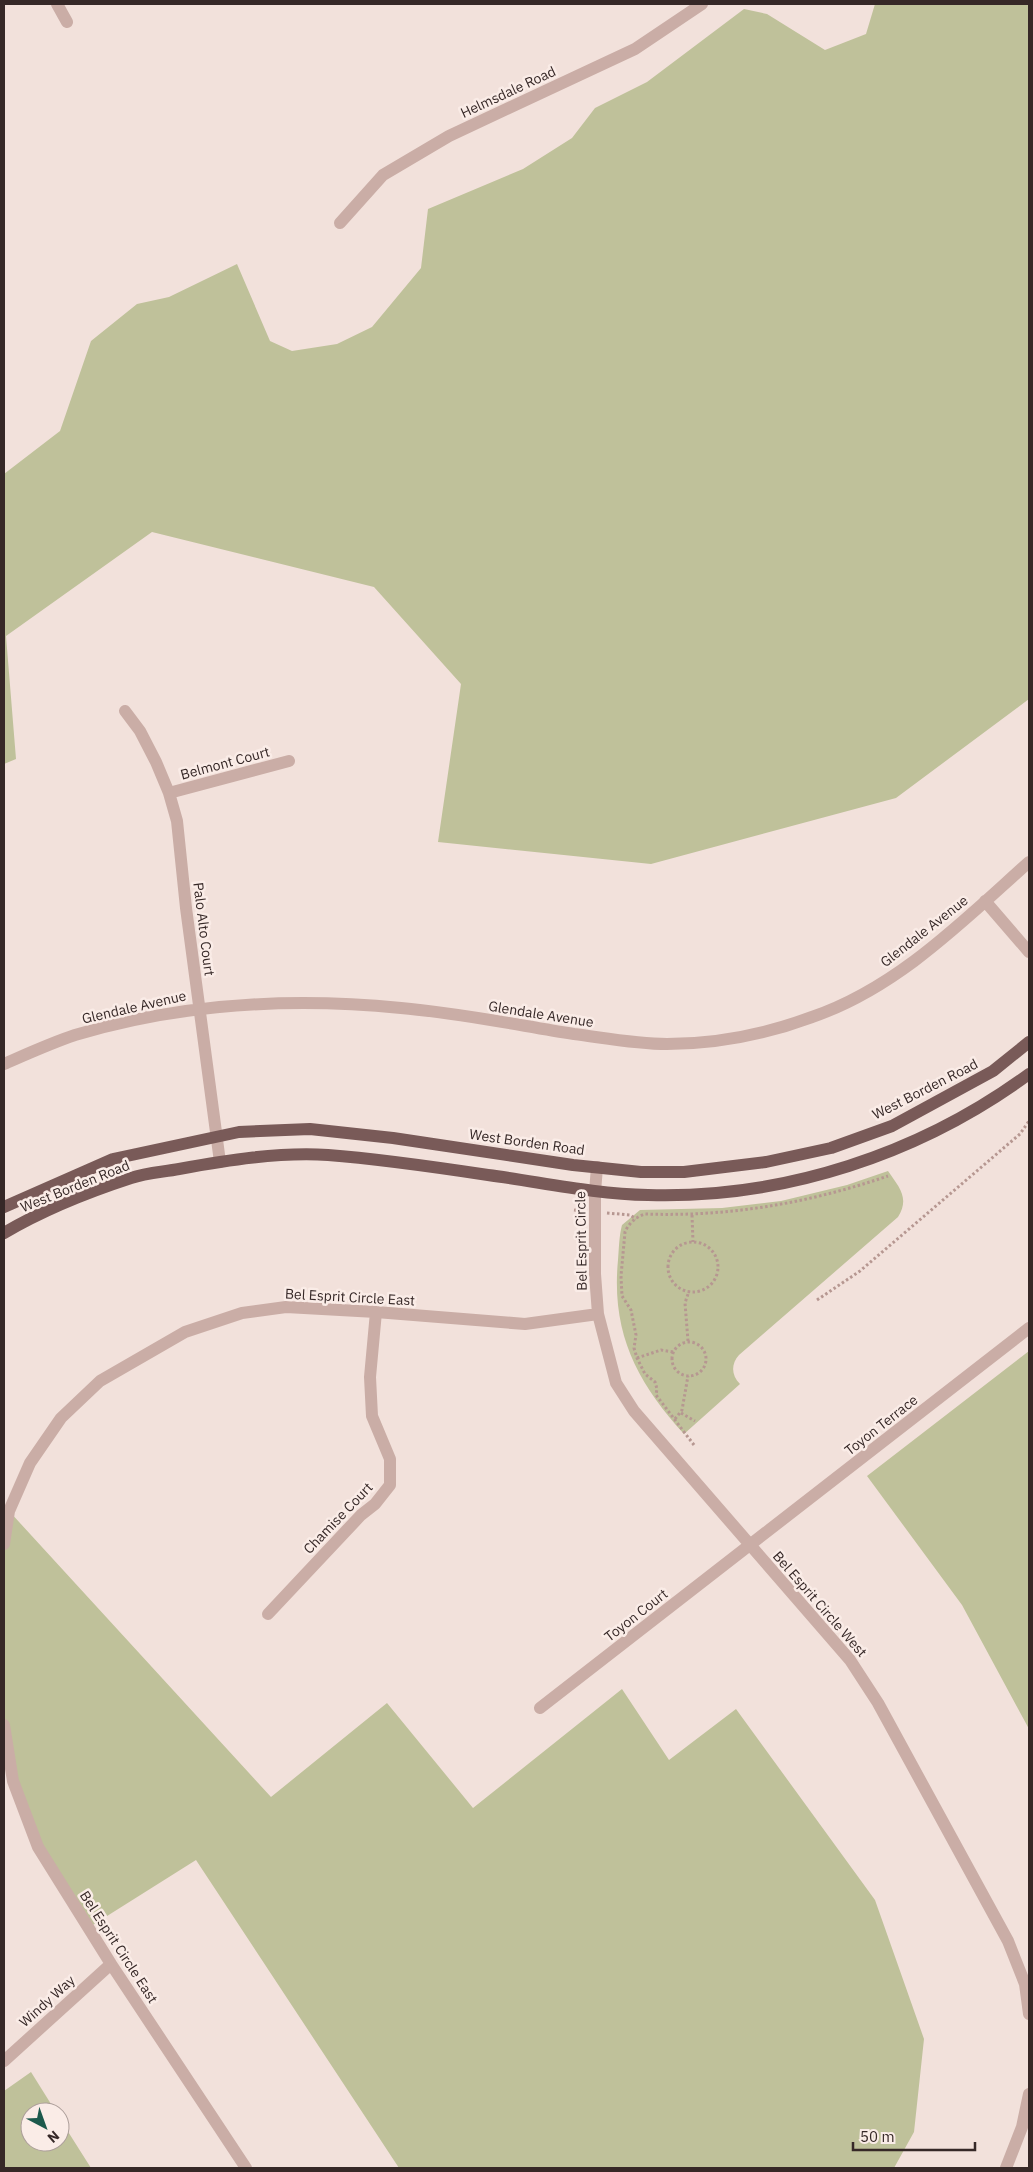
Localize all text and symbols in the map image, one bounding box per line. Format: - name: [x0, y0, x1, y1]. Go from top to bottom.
- street label: Helmsdale Road: [458, 62, 558, 122]
- street label: Belmont Court: [178, 742, 272, 784]
- street label: Palo Alto Court: [189, 881, 219, 977]
- street label: Glendale Avenue: [877, 891, 972, 971]
- street label: Glendale Avenue: [80, 986, 188, 1028]
- street label: Glendale Avenue: [487, 997, 595, 1031]
- street label: West Borden Road: [869, 1055, 981, 1123]
- street label: West Borden Road: [468, 1125, 586, 1159]
- street label: West Borden Road: [18, 1156, 132, 1216]
- street label: Bel Esprit Circle: [571, 1191, 591, 1291]
- street label: Bel Esprit Circle East: [284, 1285, 416, 1309]
- street label: Toyon Terrace: [841, 1391, 921, 1459]
- street label: Chamise Court: [299, 1479, 377, 1557]
- street label: Bel Esprit Circle West: [769, 1547, 871, 1661]
- street label: Toyon Court: [601, 1585, 671, 1645]
- street label: Bel Esprit Circle East: [76, 1887, 162, 2007]
- street label: Windy Way: [15, 1971, 79, 2031]
- north arrow: [20, 2102, 70, 2152]
- scale bar: [853, 2120, 976, 2152]
- text: N: [44, 2127, 63, 2147]
- text: 50 m: [860, 2127, 895, 2146]

